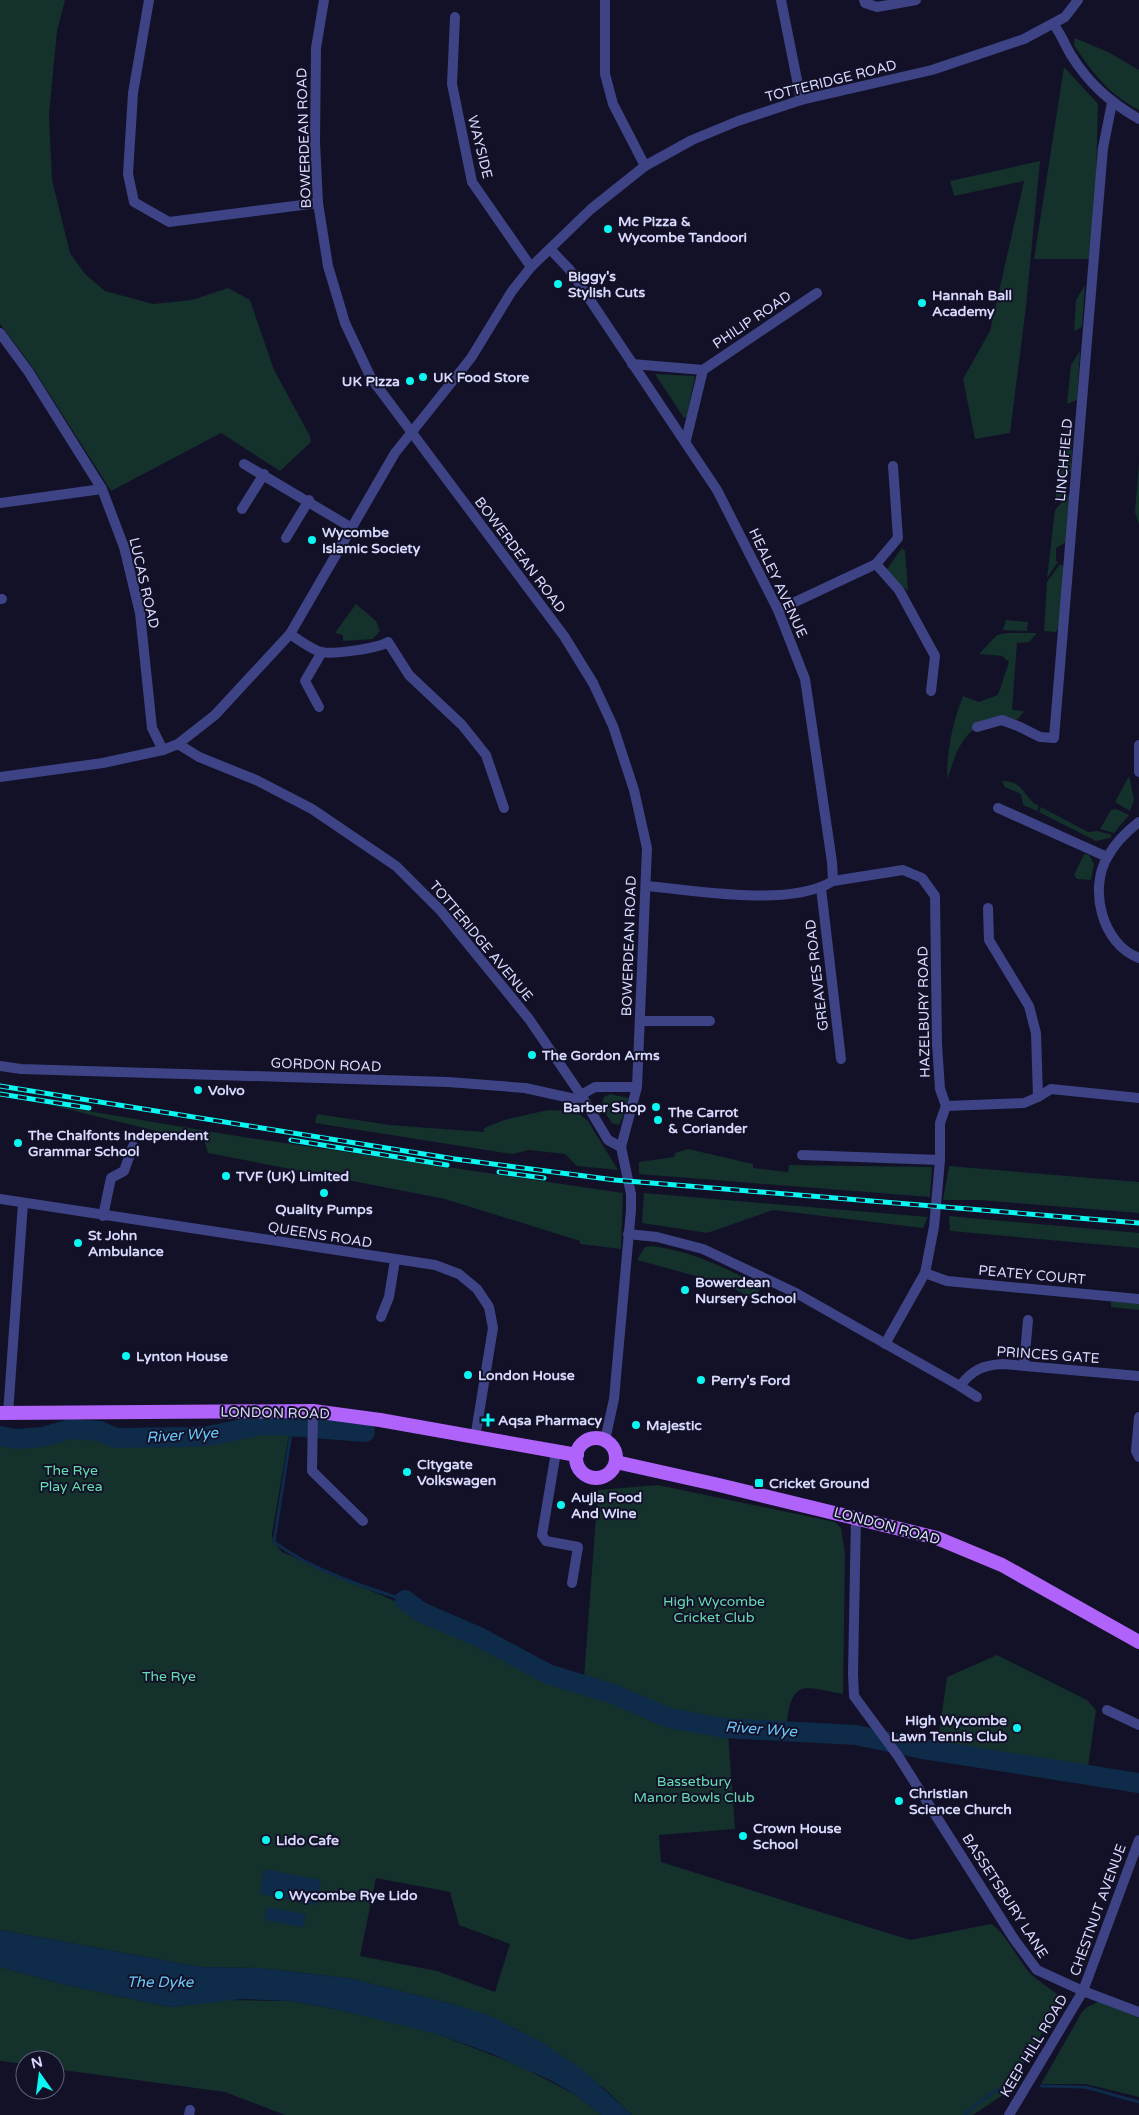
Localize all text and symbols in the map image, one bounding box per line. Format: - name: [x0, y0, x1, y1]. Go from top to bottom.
- street label: TOTTERIDGE ROAD: [764, 56, 898, 106]
- street label: BOWERDEAN ROAD: [293, 67, 315, 209]
- street label: WAYSIDE: [464, 114, 496, 180]
- place label: Mc Pizza & Wycombe Tandoori: [618, 213, 747, 246]
- marker: Mc Pizza & Wycombe Tandoori: [602, 223, 614, 235]
- place label: Biggy's Stylish Cuts: [568, 268, 645, 301]
- marker: Biggy's Stylish Cuts: [552, 278, 564, 290]
- street label: PHILIP ROAD: [709, 287, 795, 353]
- place label: Hannah Ball Academy: [932, 287, 1012, 320]
- marker: Hannah Ball Academy: [916, 297, 928, 309]
- place label: UK Food Store: [433, 369, 529, 386]
- marker: UK Food Store: [417, 371, 429, 383]
- place label: UK Pizza: [342, 373, 400, 390]
- marker: UK Pizza: [404, 375, 416, 387]
- street label: LINCHFIELD: [1052, 418, 1076, 502]
- street label: BOWERDEAN ROAD: [471, 494, 569, 616]
- place label: Wycombe Islamic Society: [322, 524, 421, 557]
- street label: HEALEY AVENUE: [745, 526, 811, 640]
- marker: Wycombe Islamic Society: [306, 534, 318, 546]
- street label: LUCAS ROAD: [125, 536, 163, 630]
- street label: BOWERDEAN ROAD: [618, 875, 640, 1017]
- street label: TOTTERIDGE AVENUE: [426, 877, 536, 1005]
- street label: GREAVES ROAD: [802, 918, 832, 1032]
- street label: HAZELBURY ROAD: [914, 946, 934, 1078]
- place label: The Gordon Arms: [541, 1047, 660, 1064]
- marker: The Gordon Arms: [526, 1049, 538, 1061]
- street label: GORDON ROAD: [270, 1055, 382, 1075]
- place label: Volvo: [208, 1082, 245, 1099]
- marker: Volvo: [192, 1084, 204, 1096]
- place label: Barber Shop: [563, 1099, 646, 1116]
- marker: Barber Shop: [650, 1101, 662, 1113]
- place label: The Carrot & Coriander: [667, 1104, 748, 1137]
- marker: The Carrot & Coriander: [652, 1114, 664, 1126]
- place label: The Chalfonts Independent Grammar School: [27, 1127, 209, 1160]
- marker: The Chalfonts Independent Grammar School: [12, 1137, 24, 1149]
- place label: TVF (UK) Limited: [235, 1168, 349, 1185]
- marker: TVF (UK) Limited: [220, 1170, 232, 1182]
- marker: Quality Pumps: [318, 1187, 330, 1199]
- place label: Quality Pumps: [275, 1201, 373, 1218]
- street label: QUEENS ROAD: [267, 1218, 373, 1252]
- place label: St John Ambulance: [88, 1227, 164, 1260]
- marker: St John Ambulance: [72, 1237, 84, 1249]
- street label: PEATEY COURT: [978, 1262, 1087, 1288]
- place label: Bowerdean Nursery School: [695, 1274, 796, 1307]
- marker: Bowerdean Nursery School: [679, 1284, 691, 1296]
- street label: PRINCES GATE: [996, 1343, 1100, 1367]
- place label: Lynton House: [136, 1348, 228, 1365]
- marker: Lynton House: [120, 1350, 132, 1362]
- place label: London House: [478, 1367, 575, 1384]
- marker: London House: [462, 1369, 474, 1381]
- place label: Perry's Ford: [711, 1372, 790, 1389]
- marker: Perry's Ford: [695, 1374, 707, 1386]
- street label: LONDON ROAD: [220, 1404, 330, 1422]
- place label: Aqsa Pharmacy: [498, 1412, 603, 1429]
- marker: Aqsa Pharmacy: [482, 1414, 494, 1426]
- place label: Majestic: [646, 1417, 702, 1434]
- marker: Majestic: [630, 1419, 642, 1431]
- water label: River Wye: [146, 1423, 220, 1446]
- place label: Citygate Volkswagen: [417, 1456, 496, 1489]
- park label: The Rye Play Area: [39, 1462, 103, 1495]
- marker: Citygate Volkswagen: [401, 1466, 413, 1478]
- place label: Cricket Ground: [769, 1475, 870, 1492]
- marker: Cricket Ground: [753, 1477, 765, 1489]
- place label: Aujla Food And Wine: [571, 1489, 642, 1522]
- marker: Aujla Food And Wine: [555, 1499, 567, 1511]
- street label: LONDON ROAD: [832, 1504, 942, 1548]
- park label: High Wycombe Cricket Club: [663, 1593, 765, 1626]
- park label: The Rye: [142, 1668, 196, 1685]
- place label: High Wycombe Lawn Tennis Club: [891, 1712, 1007, 1745]
- water label: River Wye: [725, 1718, 799, 1741]
- marker: High Wycombe Lawn Tennis Club: [1011, 1722, 1023, 1734]
- park label: Bassetbury Manor Bowls Club: [634, 1773, 755, 1806]
- place label: Christian Science Church: [909, 1785, 1012, 1818]
- marker: Christian Science Church: [893, 1795, 905, 1807]
- place label: Crown House School: [753, 1820, 842, 1853]
- marker: Crown House School: [737, 1830, 749, 1842]
- street label: BASSETSBURY LANE: [958, 1831, 1052, 1961]
- place label: Lido Cafe: [276, 1832, 339, 1849]
- marker: Lido Cafe: [260, 1834, 272, 1846]
- street label: CHESTNUT AVENUE: [1066, 1842, 1130, 1978]
- place label: Wycombe Rye Lido: [289, 1887, 418, 1904]
- marker: Wycombe Rye Lido: [273, 1889, 285, 1901]
- water label: The Dyke: [127, 1973, 195, 1991]
- street label: KEEP HILL ROAD: [997, 1992, 1071, 2100]
- north arrow: [15, 2050, 65, 2100]
- text: N: [29, 2053, 44, 2072]

